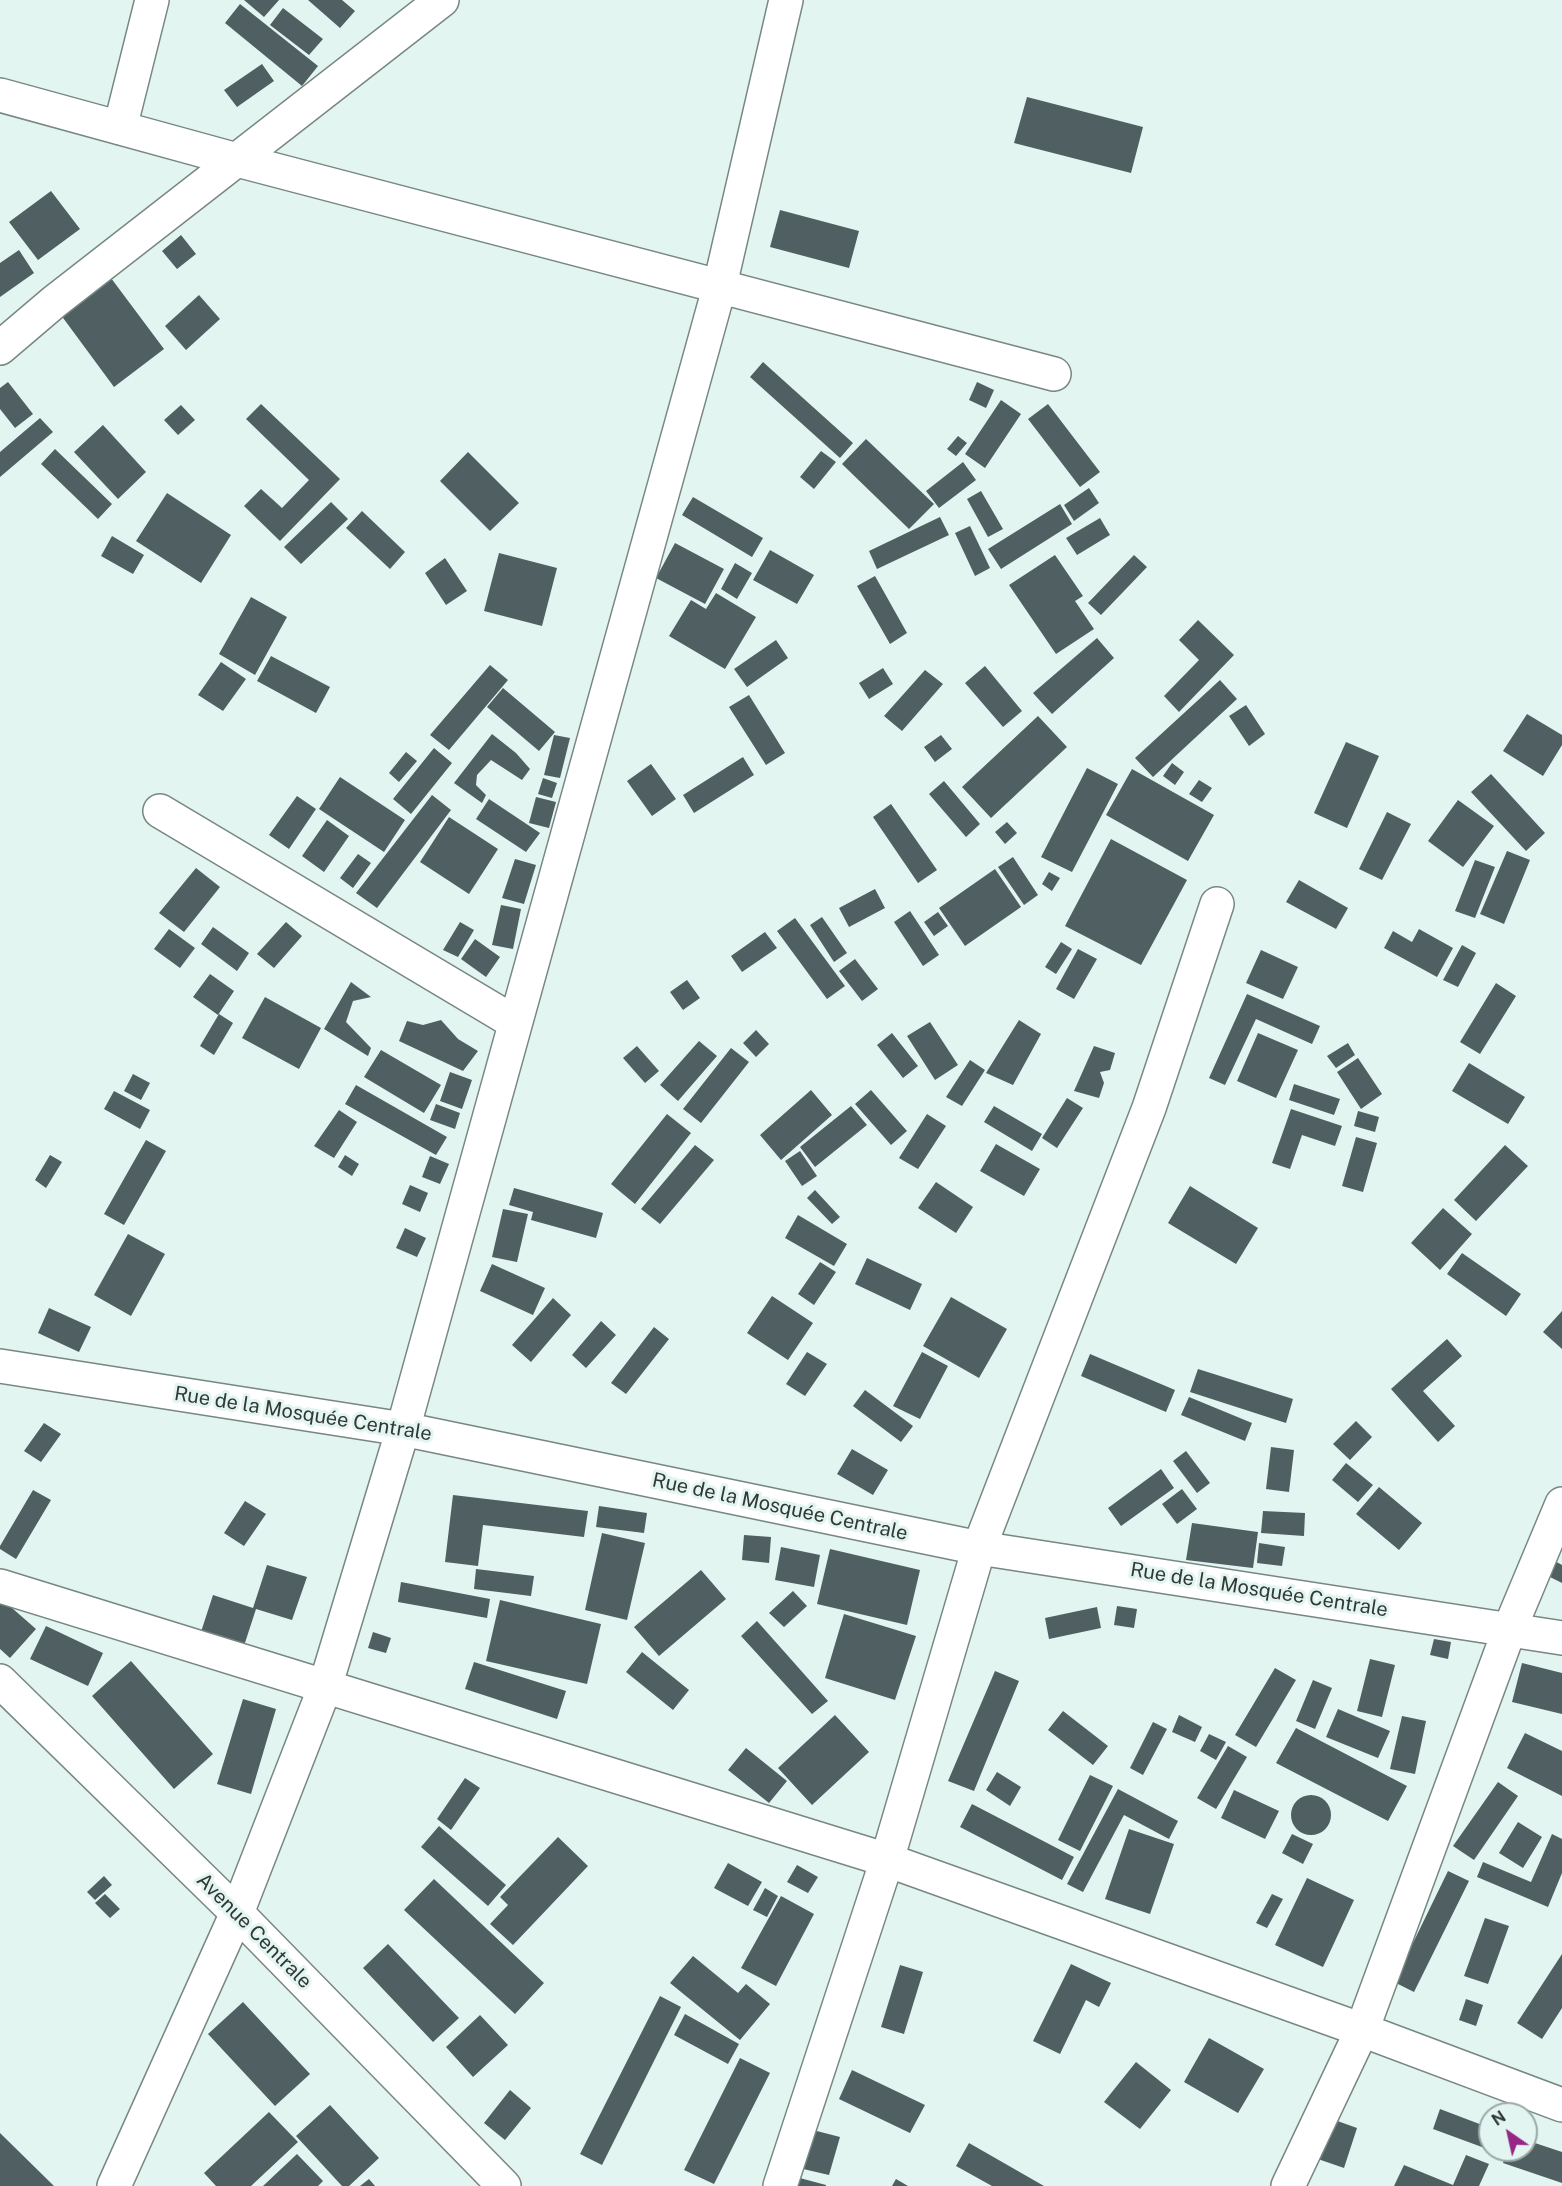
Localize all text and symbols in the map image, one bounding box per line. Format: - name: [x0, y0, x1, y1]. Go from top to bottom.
- street label: Rue de la Mosquée Centrale: [172, 1382, 434, 1446]
- street label: Rue de la Mosquée Centrale: [650, 1468, 910, 1546]
- street label: Rue de la Mosquée Centrale: [1128, 1558, 1390, 1622]
- street label: Avenue Centrale: [191, 1868, 317, 1994]
- north arrow: [1478, 2102, 1538, 2162]
- text: N: [1488, 2107, 1509, 2130]

